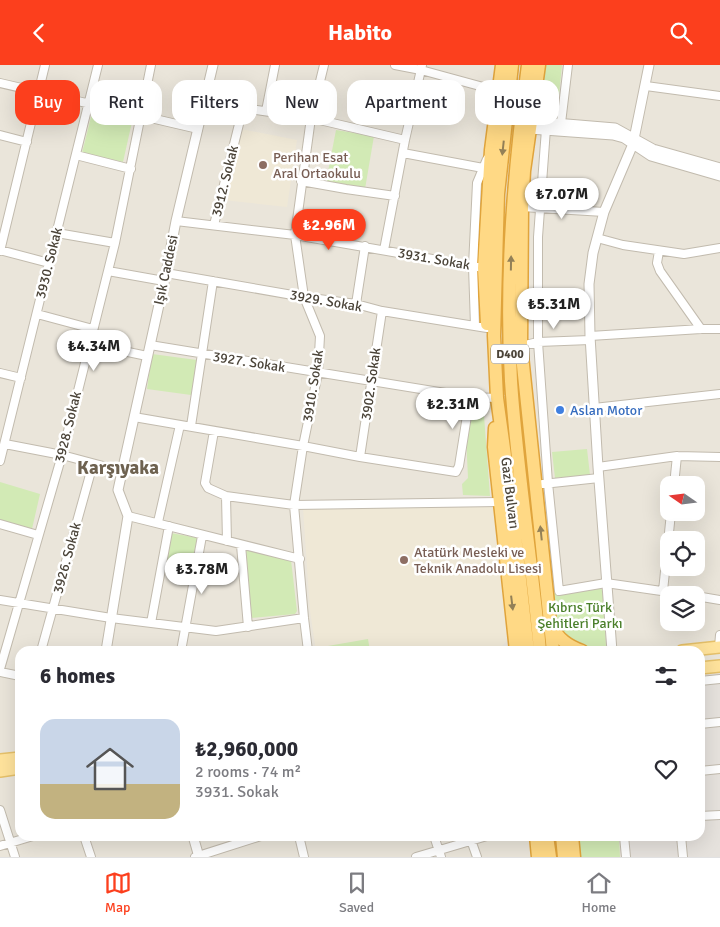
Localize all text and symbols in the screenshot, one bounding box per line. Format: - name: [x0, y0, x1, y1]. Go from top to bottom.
- icon: back: [25, 19, 53, 47]
- text: Habito: [328, 19, 392, 46]
- icon: search: [667, 19, 695, 47]
- chip: Buy: [15, 80, 80, 125]
- chip: Rent: [90, 80, 162, 125]
- chip: Filters: [172, 80, 257, 125]
- chip: New: [267, 80, 337, 125]
- chip: Apartment: [347, 80, 465, 125]
- chip: House: [475, 80, 559, 125]
- one-way arrow: [499, 141, 507, 157]
- street label: 3912. Sokak: [208, 143, 242, 219]
- place label: Perihan Esat Aral Ortaokulu: [273, 149, 361, 182]
- marker: Perihan Esat Aral Ortaokulu: [257, 159, 269, 171]
- pin: ₺7.07M: [521, 177, 603, 220]
- text: ₺7.07M: [536, 184, 588, 204]
- pin: ₺2.96M: [288, 209, 370, 251]
- text: ₺2.96M: [303, 215, 355, 235]
- street label: 3930. Sokak: [32, 225, 66, 301]
- street label: Işık Caddesi: [150, 233, 182, 307]
- street label: 3931. Sokak: [396, 244, 472, 274]
- one-way arrow: [507, 254, 515, 270]
- street label: 3929. Sokak: [288, 286, 364, 316]
- pin: ₺5.31M: [513, 287, 595, 330]
- text: ₺5.31M: [528, 294, 580, 314]
- pin: ₺4.34M: [53, 329, 135, 372]
- text: ₺4.34M: [68, 336, 120, 356]
- road number: D400: [491, 345, 529, 363]
- street label: 3902. Sokak: [357, 347, 385, 421]
- street label: 3927. Sokak: [212, 348, 286, 376]
- street label: 3910. Sokak: [299, 349, 327, 423]
- pin: ₺2.31M: [412, 387, 494, 430]
- street label: 3928. Sokak: [51, 389, 85, 465]
- text: ₺2.31M: [427, 394, 479, 414]
- place label: Aslan Motor: [570, 402, 643, 419]
- marker: Aslan Motor: [554, 404, 566, 416]
- district label: Karşıyaka: [77, 456, 159, 480]
- street label: Gazi Bulvarı: [497, 456, 523, 530]
- north arrow: [660, 476, 705, 521]
- map controls: [660, 476, 705, 631]
- street label: 3926. Sokak: [49, 520, 85, 596]
- one-way arrow: [537, 525, 545, 541]
- button: locate: [660, 531, 705, 576]
- place label: Atatürk Mesleki ve Teknik Anadolu Lisesi: [414, 544, 542, 577]
- pin: ₺3.78M: [161, 553, 243, 595]
- marker: Atatürk Mesleki ve Teknik Anadolu Lisesi: [398, 554, 410, 566]
- text: ₺3.78M: [176, 559, 228, 579]
- button: layers: [660, 586, 705, 631]
- one-way arrow: [508, 595, 516, 611]
- park label: Kıbrıs Türk Şehitleri Parkı: [538, 599, 622, 632]
- icon: filters: [652, 662, 680, 690]
- text: 6 homes: [40, 663, 115, 689]
- text: ₺2,960,000: [195, 736, 298, 762]
- icon: home: [80, 739, 140, 799]
- icon: heart: [652, 755, 680, 783]
- text: 2 rooms · 74 m²: [195, 762, 301, 782]
- text: 3931. Sokak: [195, 782, 279, 802]
- tab: Map: [104, 869, 132, 916]
- tab: Saved: [339, 869, 374, 916]
- tab: Home: [581, 869, 616, 916]

